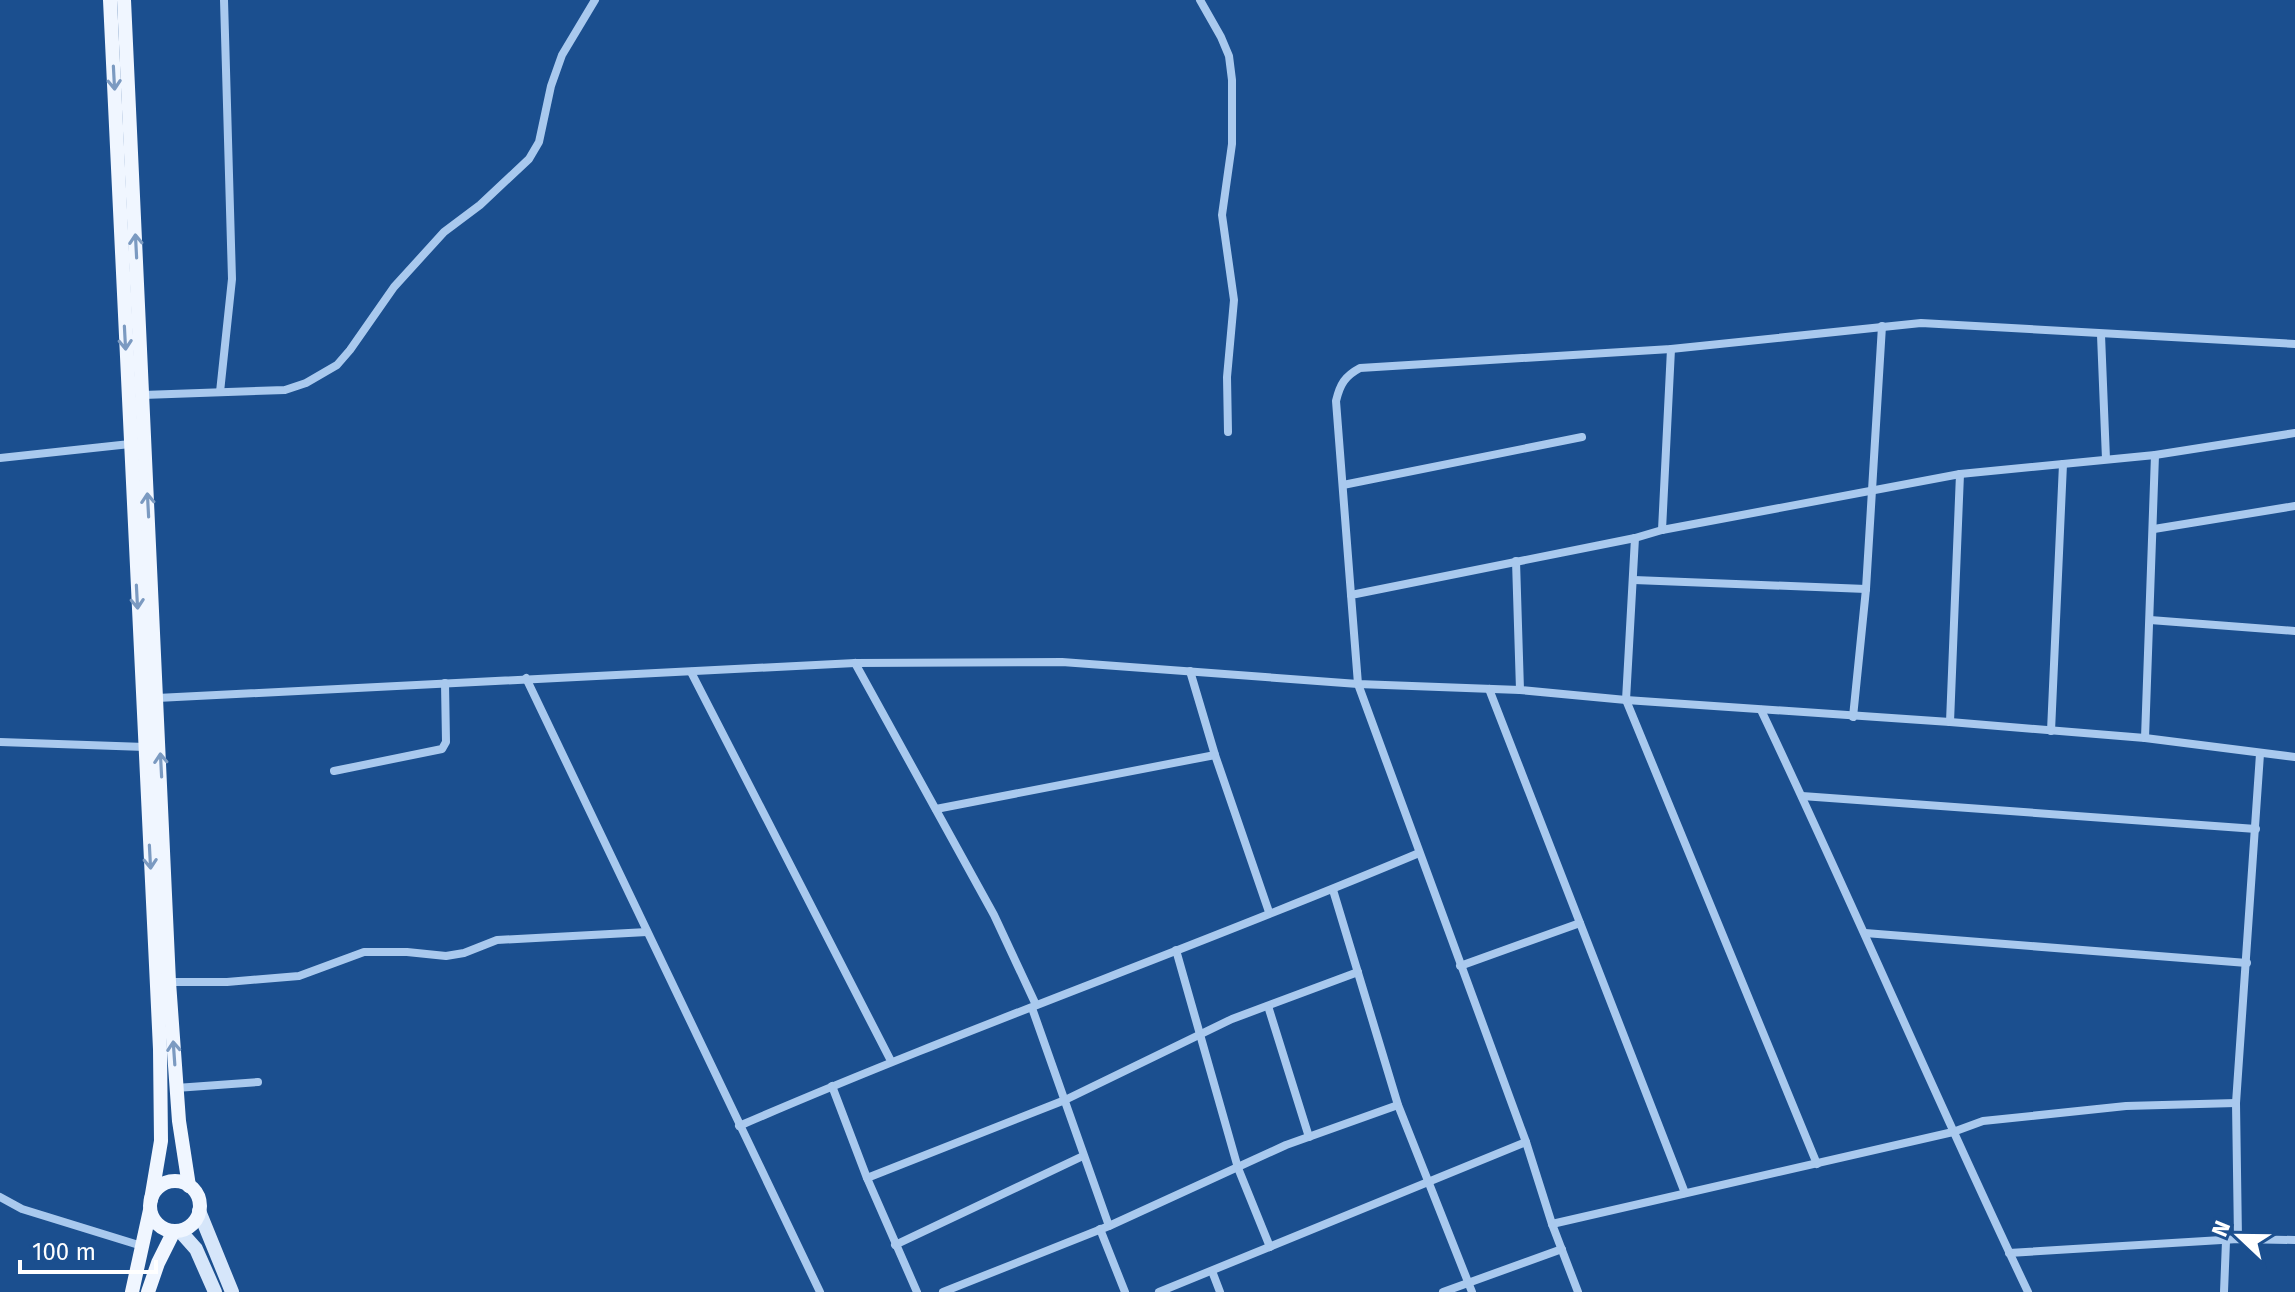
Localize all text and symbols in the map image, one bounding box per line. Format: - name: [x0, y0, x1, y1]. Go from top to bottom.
- one-way arrow: [106, 64, 121, 91]
- one-way arrow: [128, 233, 143, 260]
- one-way arrow: [118, 324, 133, 351]
- one-way arrow: [140, 492, 155, 519]
- one-way arrow: [130, 583, 145, 610]
- one-way arrow: [153, 752, 168, 779]
- one-way arrow: [143, 843, 158, 870]
- one-way arrow: [166, 1040, 181, 1067]
- north arrow: [2199, 1196, 2279, 1276]
- text: N: [2206, 1217, 2236, 1241]
- scale bar: [20, 1224, 156, 1274]
- text: 100 m: [32, 1238, 96, 1266]

